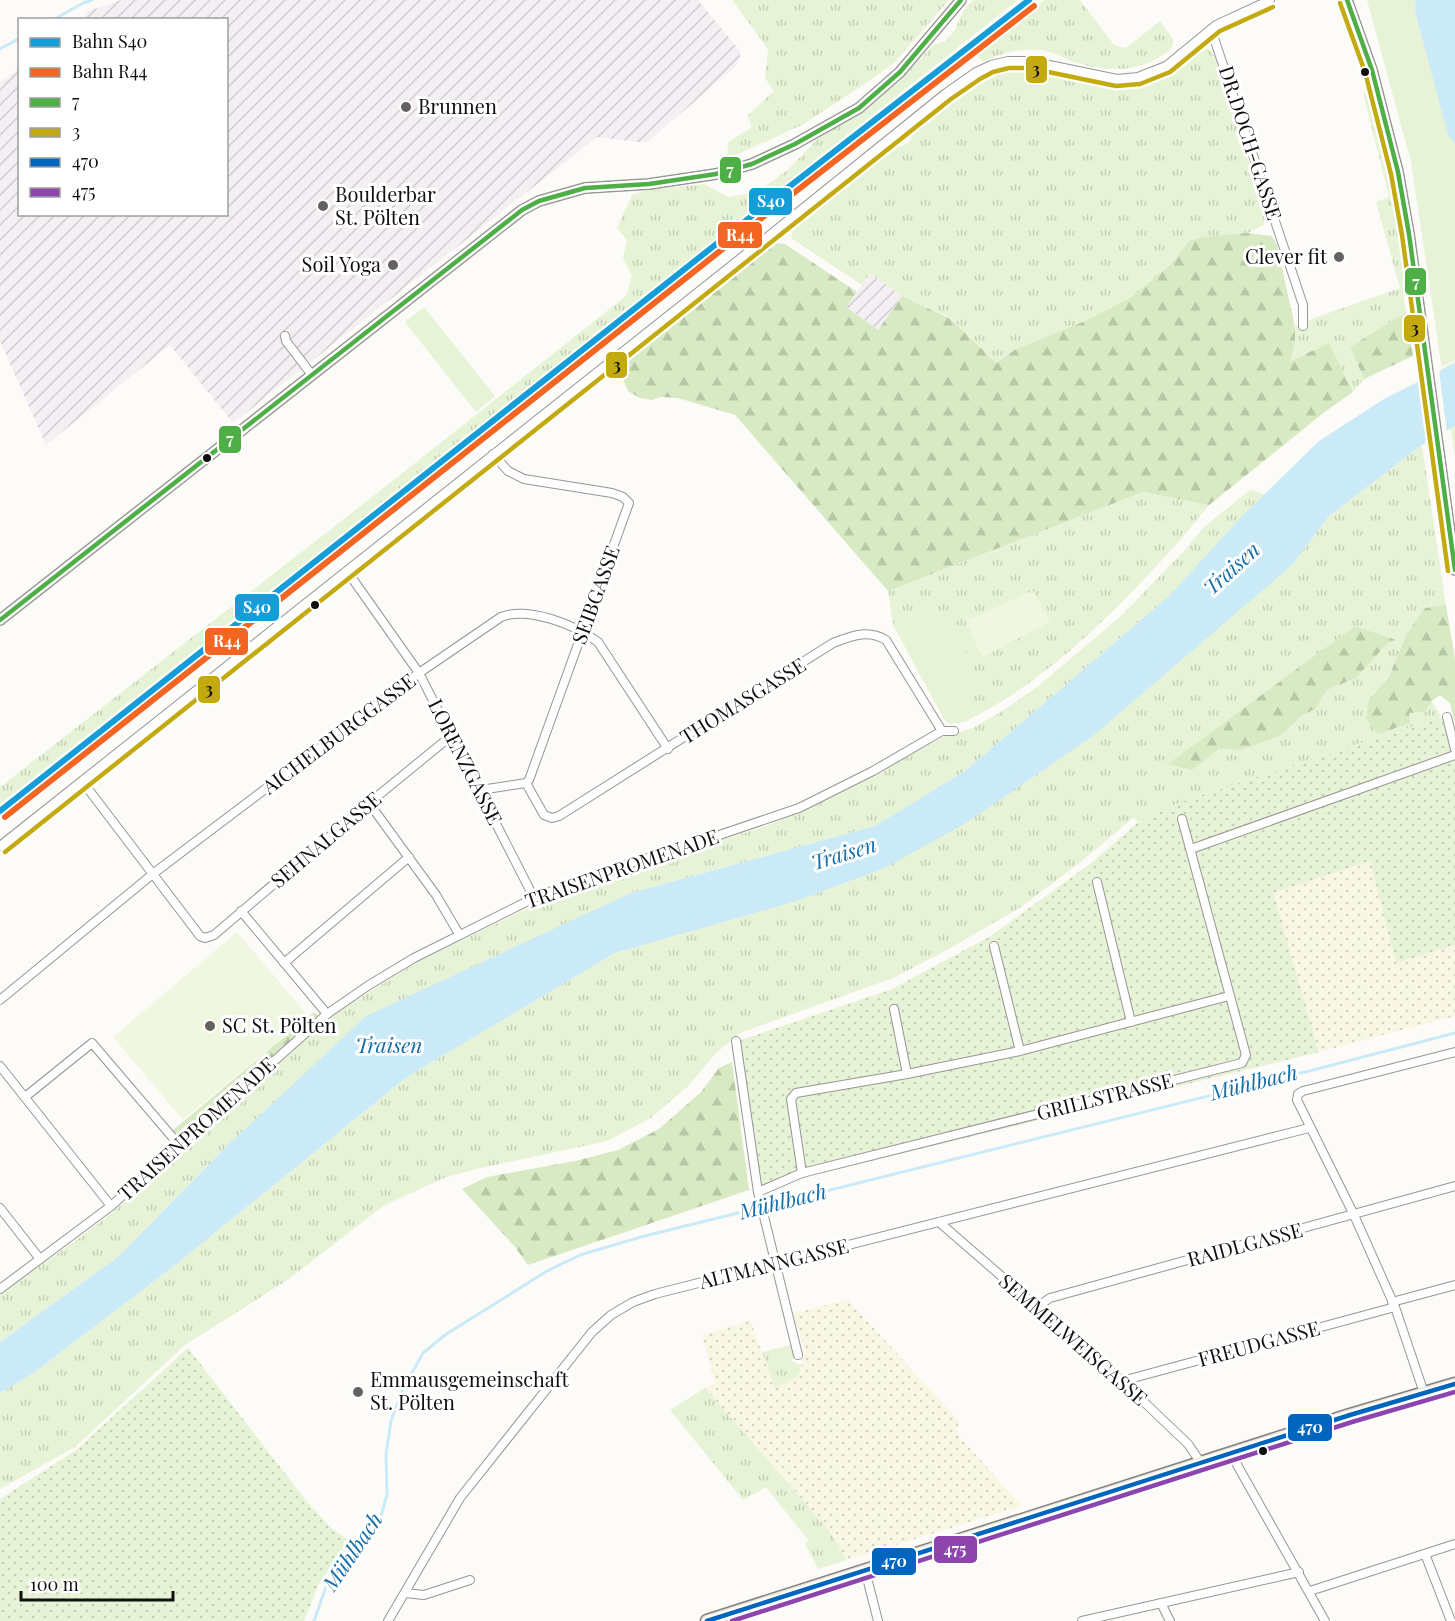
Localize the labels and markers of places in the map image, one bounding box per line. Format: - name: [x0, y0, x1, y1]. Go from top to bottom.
- unlabelled marker: [1359, 66, 1371, 78]
- place label: Brunnen: [418, 92, 497, 119]
- marker: Brunnen: [399, 100, 413, 114]
- place label: Boulderbar St. Pölten: [335, 180, 436, 230]
- marker: Boulderbar St. Pölten: [316, 199, 330, 213]
- place label: Clever fit: [1245, 242, 1328, 269]
- place label: Soil Yoga: [302, 250, 381, 277]
- marker: Clever fit: [1332, 250, 1346, 264]
- marker: Soil Yoga: [386, 258, 400, 272]
- unlabelled marker: [201, 452, 213, 464]
- unlabelled marker: [309, 599, 321, 611]
- place label: SC St. Pölten: [222, 1011, 337, 1038]
- marker: SC St. Pölten: [203, 1019, 217, 1033]
- place label: Emmausgemeinschaft St. Pölten: [370, 1365, 569, 1415]
- marker: Emmausgemeinschaft St. Pölten: [351, 1385, 365, 1399]
- unlabelled marker: [1257, 1445, 1269, 1457]

